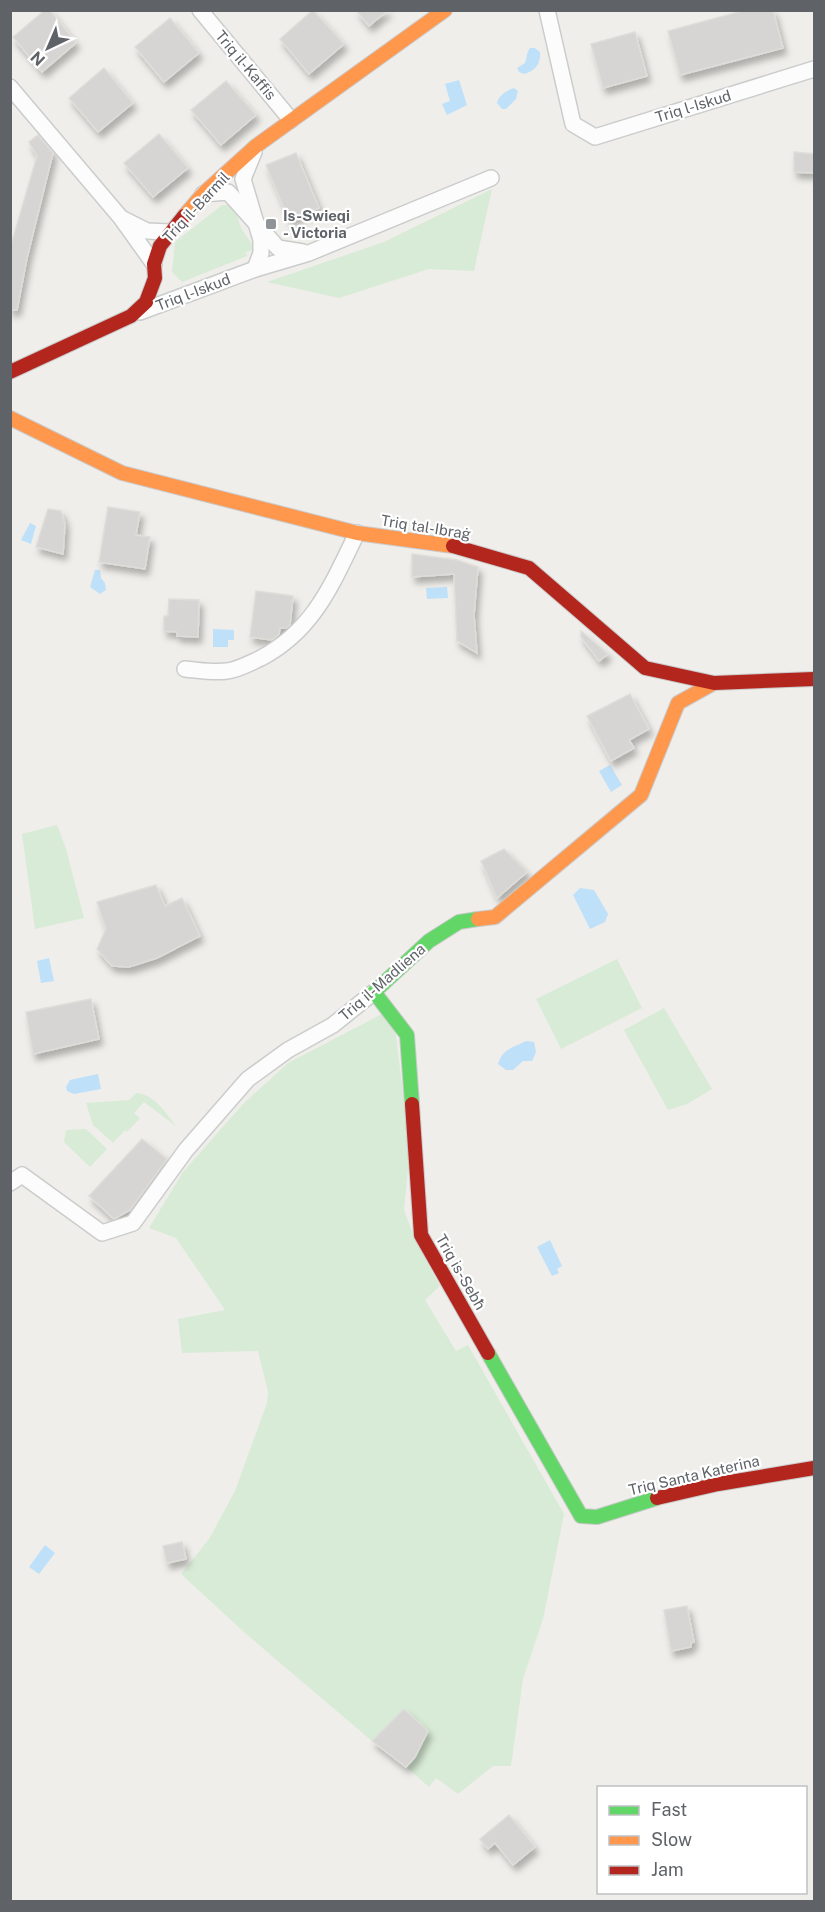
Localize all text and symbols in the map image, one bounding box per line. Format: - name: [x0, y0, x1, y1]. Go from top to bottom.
- north arrow: [18, 18, 78, 78]
- street label: Triq il-Kaffis: [212, 27, 280, 103]
- text: N: [27, 47, 49, 70]
- street label: Triq l-Iskud: [653, 86, 733, 126]
- street label: Triq il-Barmil: [159, 168, 233, 246]
- place label: Is-Swieqi - Victoria: [283, 207, 350, 241]
- marker: Is-Swieqi - Victoria: [264, 217, 278, 231]
- street label: Triq l-Iskud: [153, 270, 233, 314]
- street label: Triq tal-Ibraġ: [380, 511, 472, 543]
- street label: Triq il-Madliena: [335, 940, 429, 1024]
- street label: Triq is-Sebħ: [433, 1231, 489, 1313]
- street label: Triq Santa Katerina: [627, 1452, 761, 1498]
- legend: [597, 1786, 807, 1894]
- text: Fast: [651, 1799, 687, 1820]
- text: Slow: [651, 1829, 692, 1850]
- text: Jam: [651, 1859, 684, 1880]

